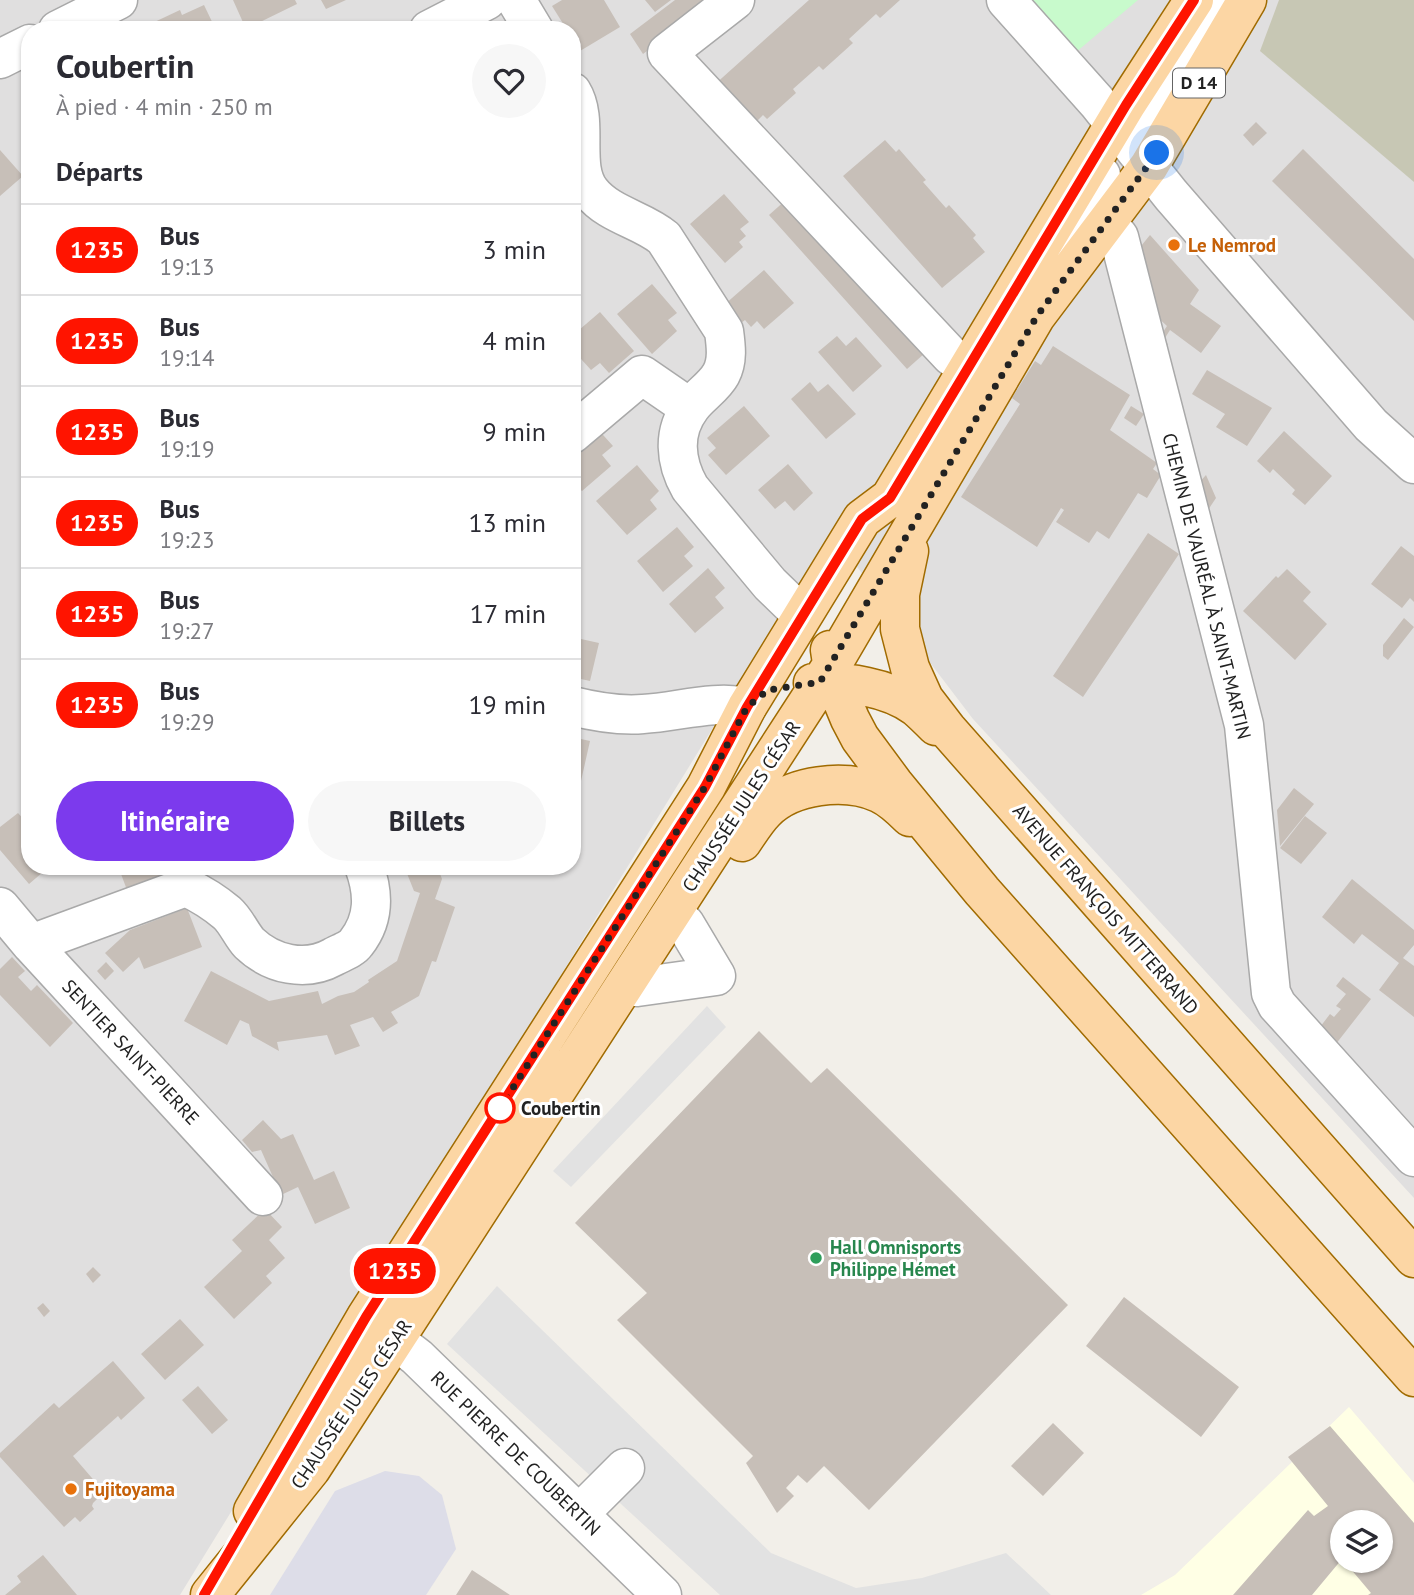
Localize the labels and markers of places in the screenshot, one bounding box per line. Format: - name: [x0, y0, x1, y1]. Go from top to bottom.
- place label: Le Nemrod: [1188, 233, 1276, 257]
- marker: Le Nemrod: [1166, 237, 1182, 253]
- marker: Coubertin: [485, 1093, 515, 1123]
- place label: Coubertin: [521, 1096, 601, 1120]
- place label: Hall Omnisports Philippe Hémet: [830, 1235, 961, 1281]
- marker: Hall Omnisports Philippe Hémet: [808, 1250, 824, 1266]
- place label: Fujitoyama: [85, 1477, 175, 1501]
- marker: Fujitoyama: [63, 1481, 79, 1497]

